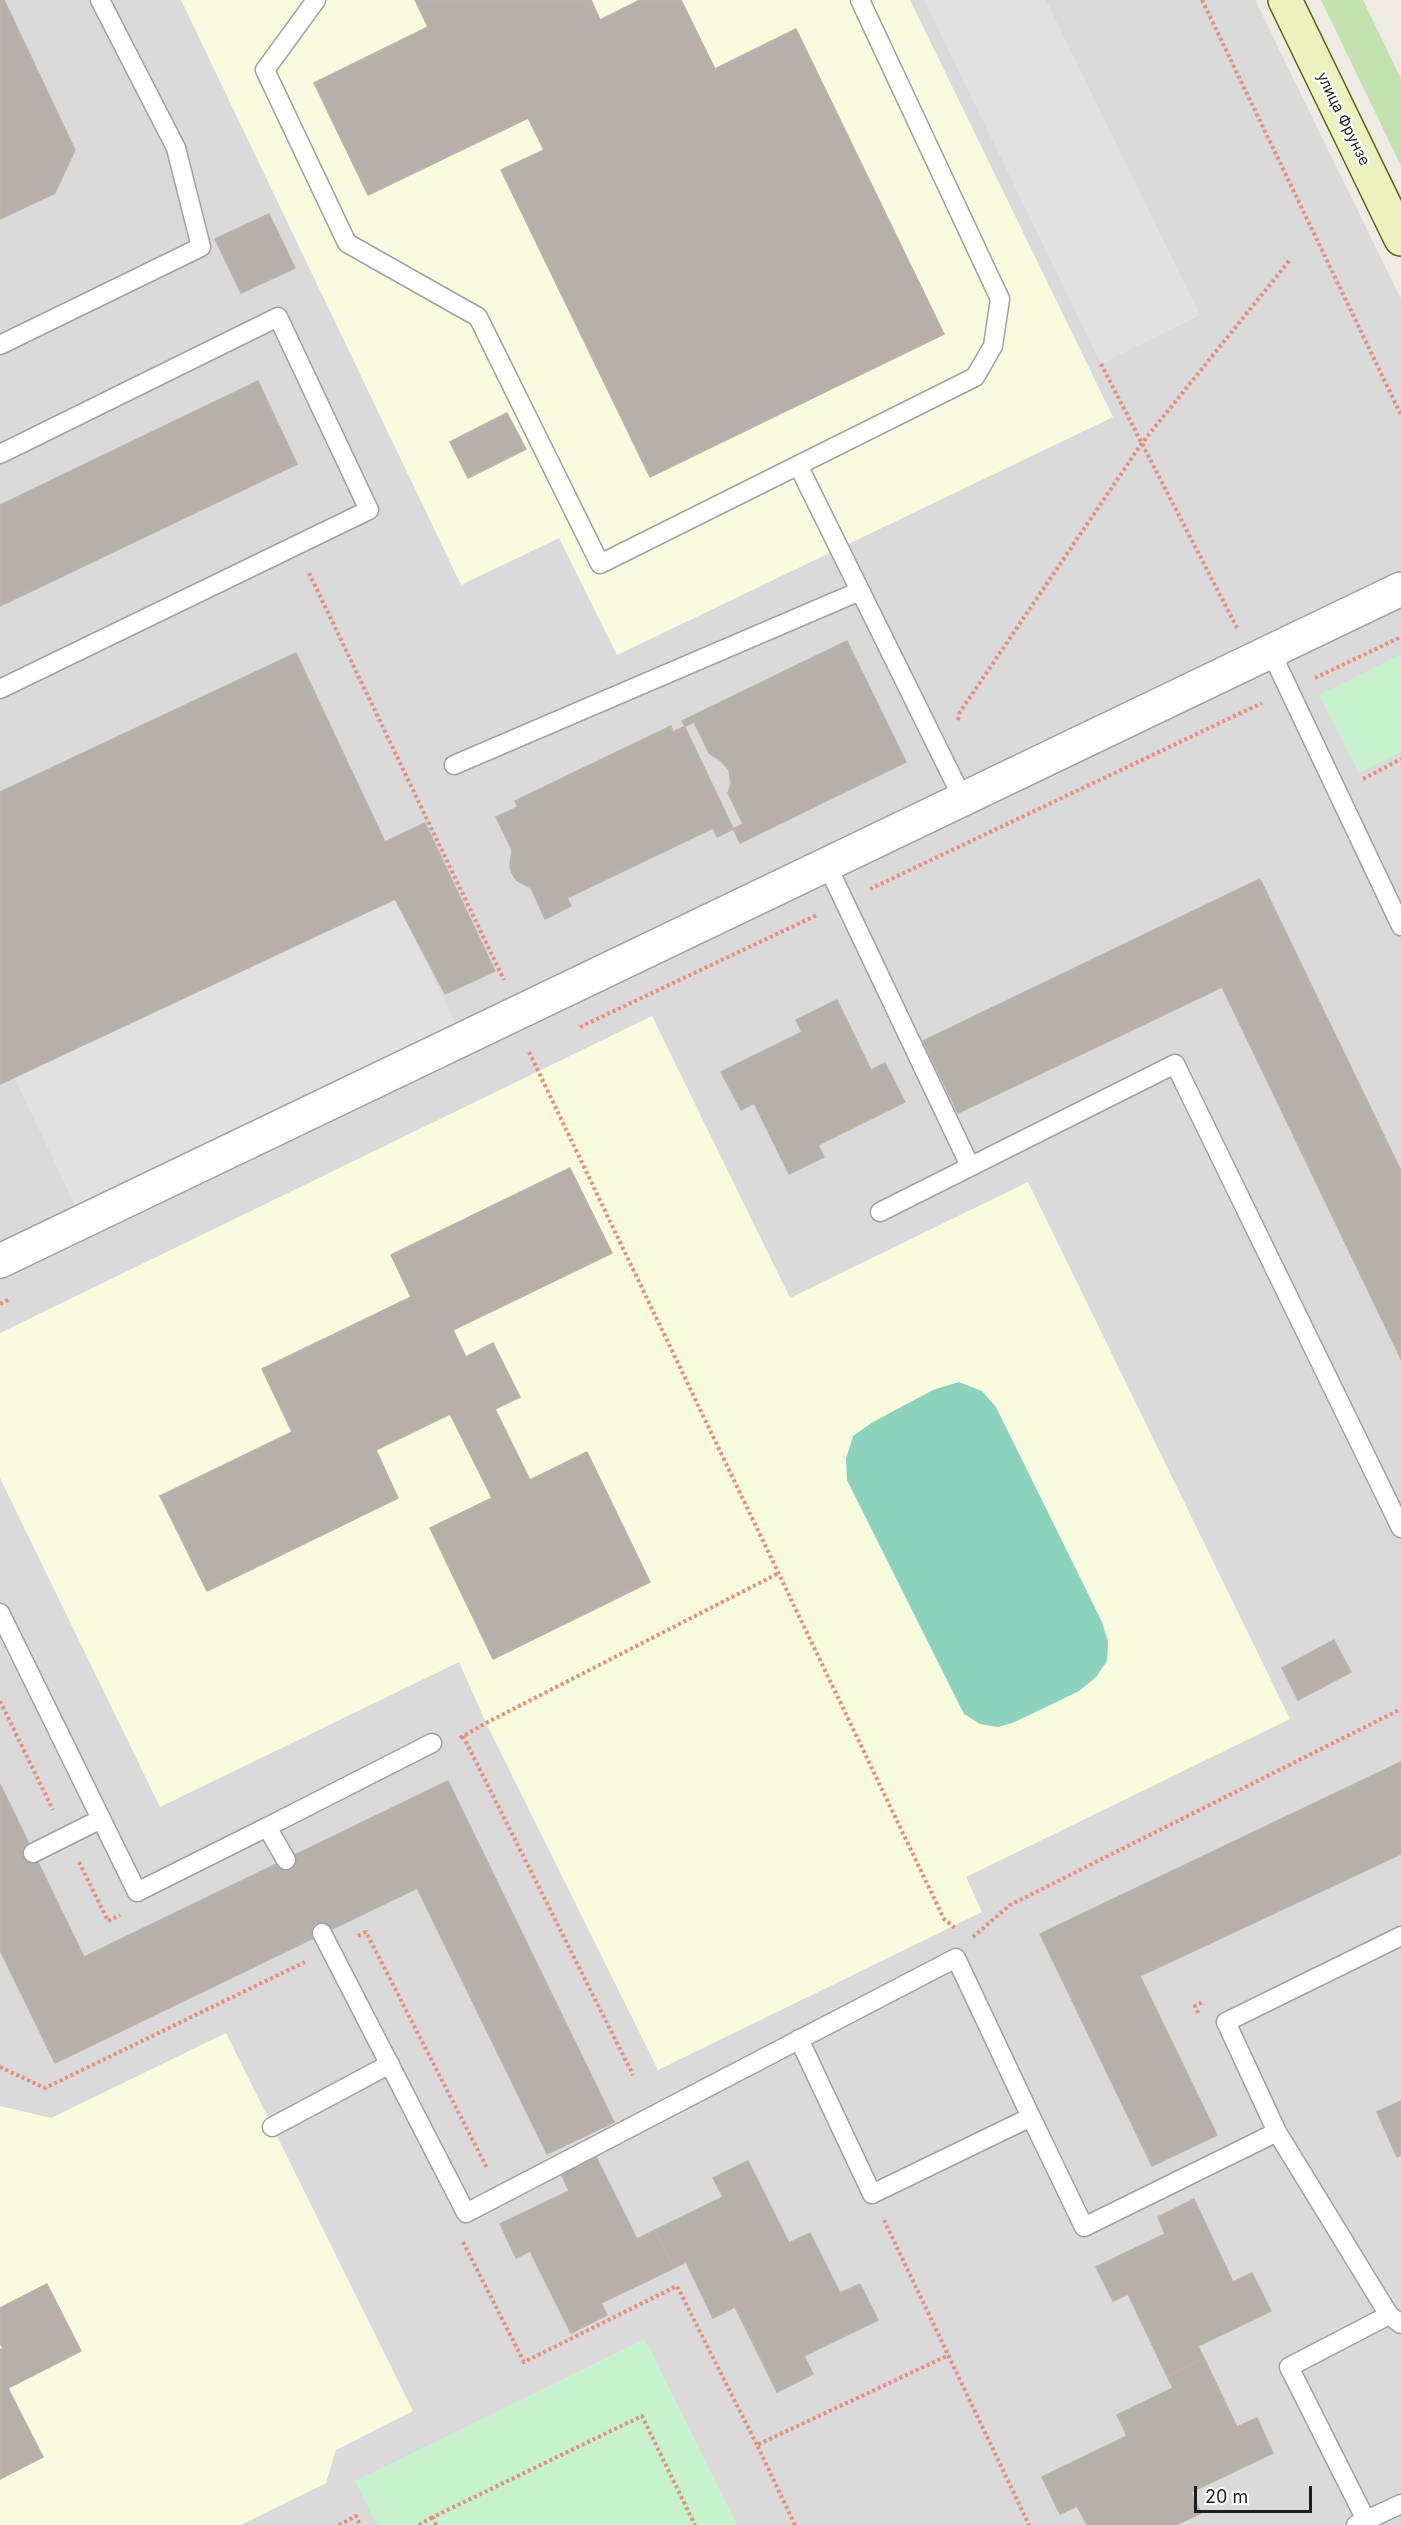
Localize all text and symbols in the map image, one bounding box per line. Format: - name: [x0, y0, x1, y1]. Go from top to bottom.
- street label: улица Фрунзе: [1313, 69, 1373, 169]
- scale bar: [1197, 2474, 1316, 2512]
- text: 20 m: [1205, 2486, 1248, 2507]

